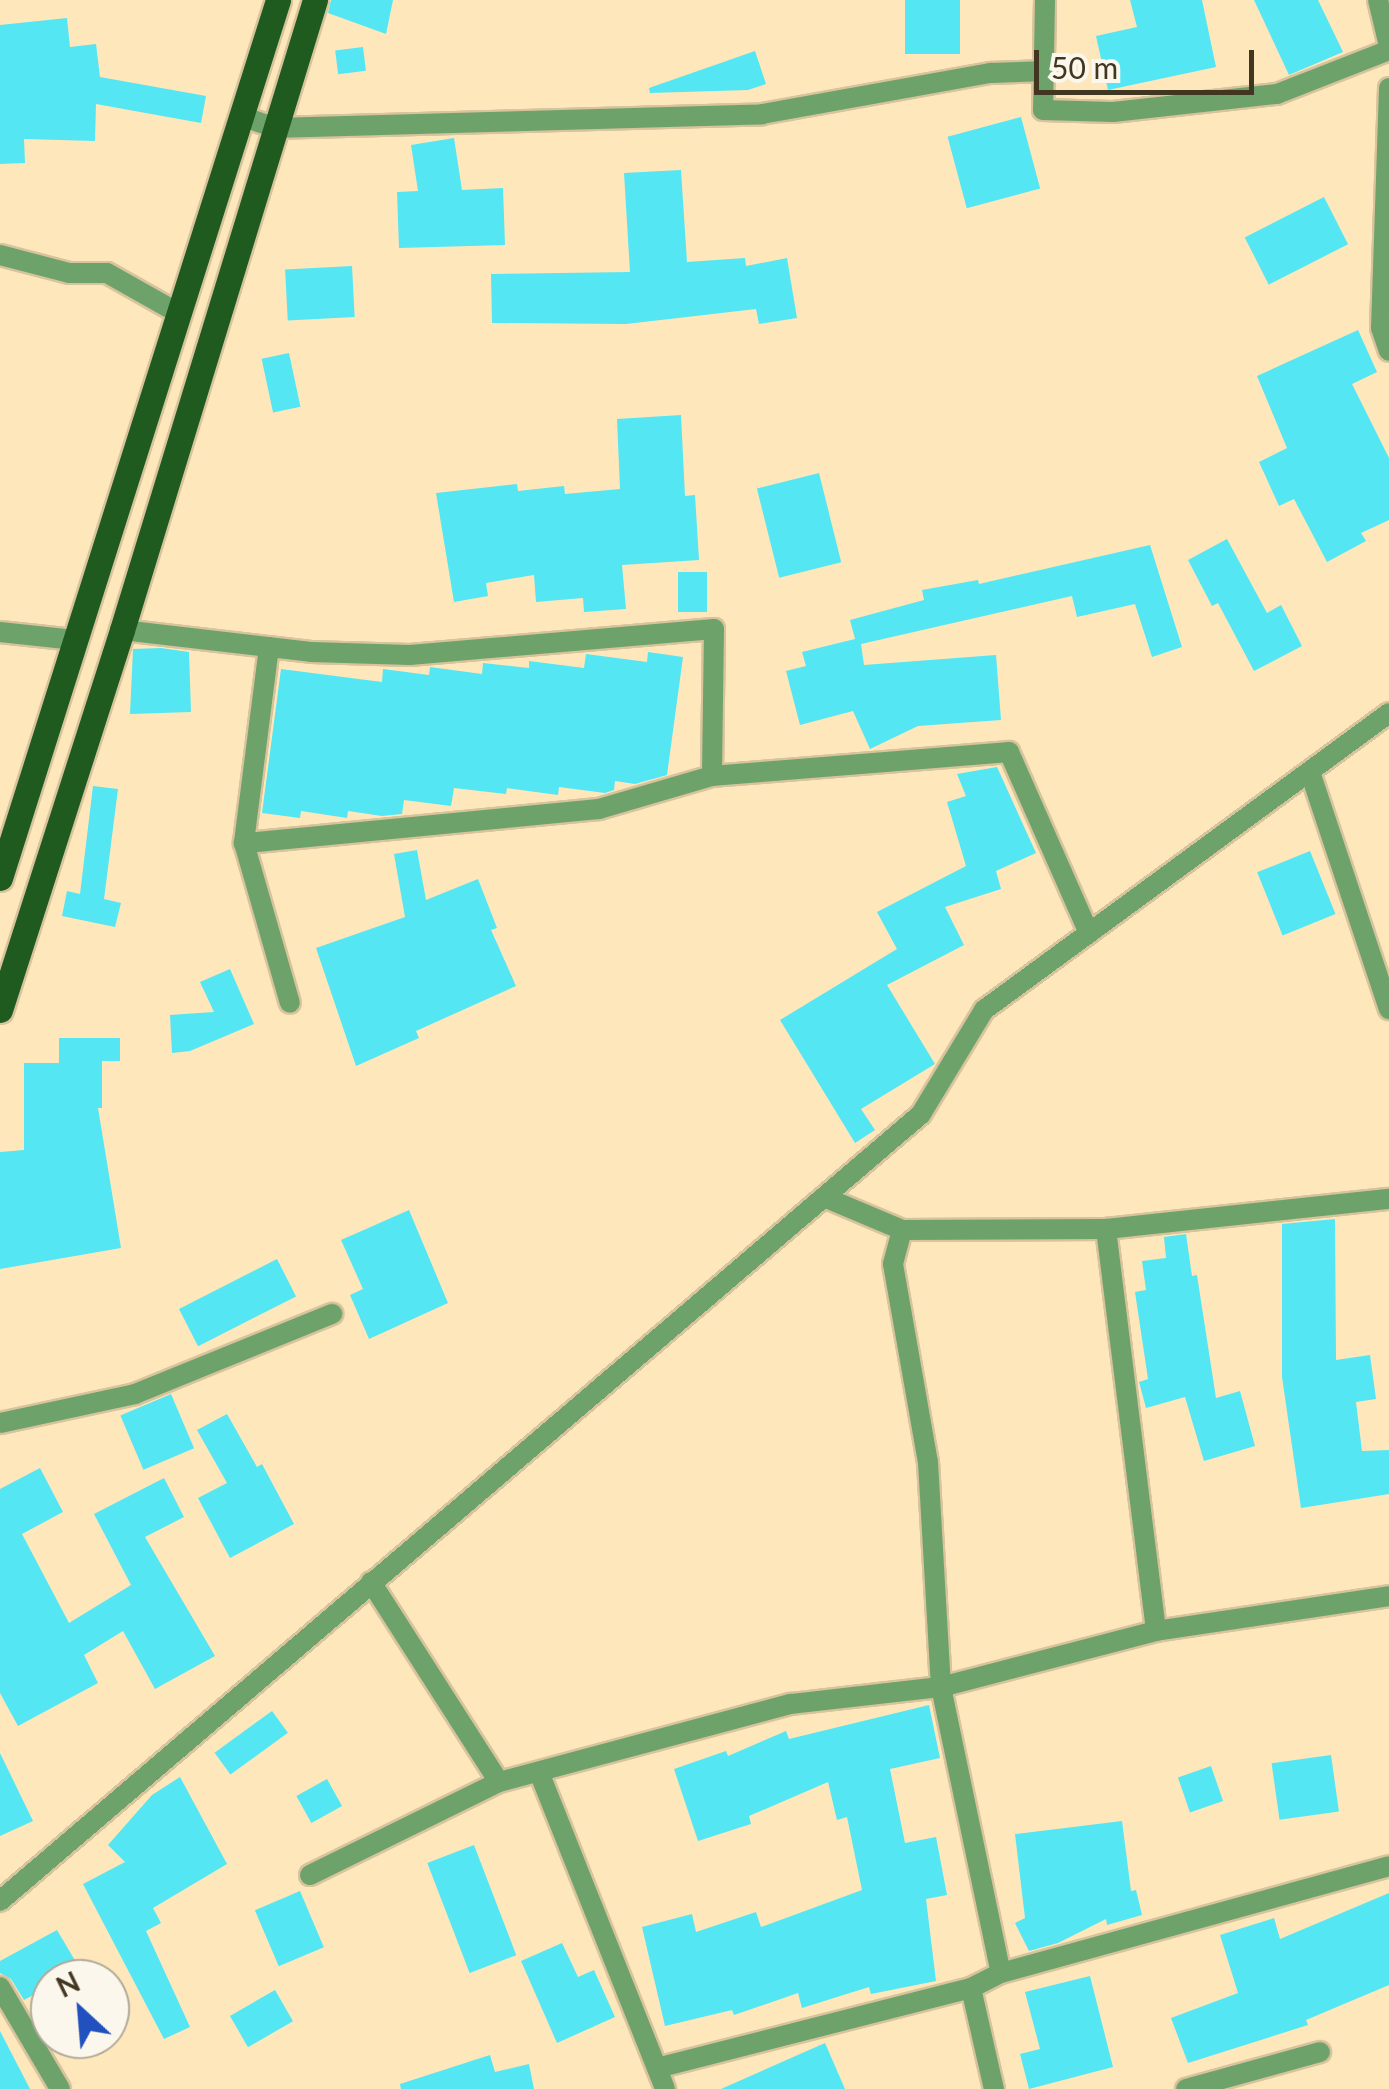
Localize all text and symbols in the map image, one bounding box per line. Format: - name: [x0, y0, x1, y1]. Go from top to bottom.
- scale bar: [1039, 30, 1259, 92]
- text: 50 m: [1051, 49, 1118, 85]
- north arrow: [30, 1959, 130, 2059]
- text: N: [51, 1964, 85, 2004]

